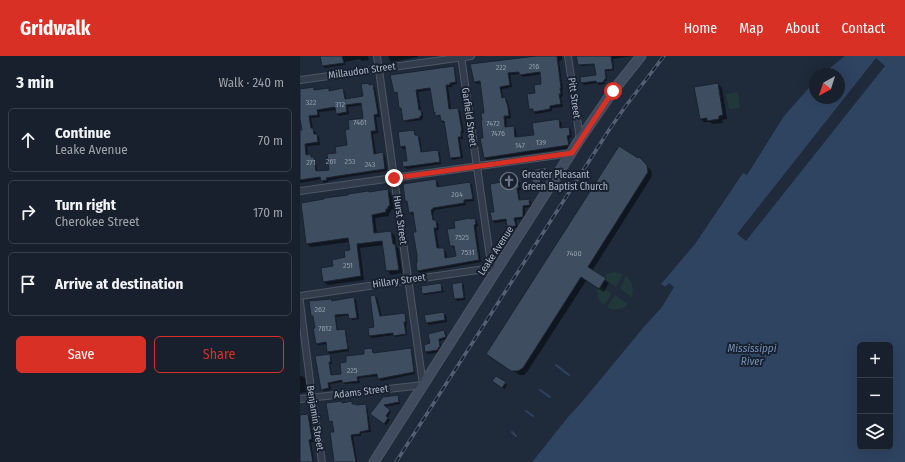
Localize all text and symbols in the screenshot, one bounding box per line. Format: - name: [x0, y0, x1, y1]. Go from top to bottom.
- text: Gridwalk: [20, 17, 90, 40]
- text: Home: [684, 20, 717, 37]
- text: Map: [739, 20, 763, 37]
- text: About: [785, 20, 820, 37]
- text: Contact: [842, 20, 885, 37]
- street label: Millaudon Street: [328, 60, 397, 82]
- house number: 216: [529, 62, 539, 71]
- house number: 222: [496, 63, 507, 72]
- north arrow: [809, 68, 845, 104]
- text: 3 min: [16, 72, 54, 93]
- text: Walk · 240 m: [218, 75, 284, 90]
- street label: Pitt Street: [565, 77, 583, 120]
- route start: [604, 82, 622, 100]
- street label: Garfield Street: [459, 87, 479, 148]
- house number: 322: [306, 98, 317, 107]
- house number: 312: [335, 100, 345, 109]
- house number: 7461: [353, 118, 367, 127]
- house number: 7472: [486, 119, 500, 128]
- text: Continue: [55, 124, 111, 142]
- icon: ahead: [17, 129, 39, 151]
- house number: 7476: [491, 129, 505, 138]
- text: 70 m: [258, 133, 283, 148]
- house number: 139: [536, 138, 546, 147]
- house number: 147: [515, 141, 526, 150]
- text: Leake Avenue: [55, 142, 128, 157]
- house number: 261: [326, 157, 336, 166]
- house number: 253: [345, 157, 356, 166]
- house number: 271: [306, 158, 316, 167]
- house number: 243: [365, 160, 376, 169]
- route end: [385, 169, 403, 187]
- place label: Greater Pleasant Green Baptist Church: [522, 169, 608, 193]
- church icon: Greater Pleasant Green Baptist Church: [499, 171, 519, 191]
- house number: 204: [451, 190, 463, 199]
- street label: Hurst Street: [391, 195, 409, 246]
- text: Turn right: [55, 196, 116, 214]
- icon: right: [17, 201, 39, 223]
- text: 170 m: [253, 205, 283, 220]
- text: Cherokee Street: [55, 214, 140, 229]
- street label: Leake Avenue: [476, 224, 516, 278]
- house number: 7525: [455, 233, 469, 242]
- house number: 7531: [461, 248, 475, 257]
- house number: 7400: [566, 249, 582, 258]
- house number: 251: [343, 261, 353, 270]
- street label: Hillary Street: [372, 271, 427, 291]
- icon: arrive: [17, 273, 39, 295]
- text: Arrive at destination: [55, 275, 183, 293]
- house number: 262: [315, 305, 326, 314]
- house number: 7612: [318, 324, 332, 333]
- button: Save: [16, 336, 146, 373]
- button: Share: [154, 336, 284, 373]
- water label: Mississippi River: [728, 342, 777, 368]
- map controls: [857, 342, 893, 450]
- button: +: [857, 342, 893, 378]
- house number: 225: [347, 366, 358, 375]
- button: −: [857, 378, 893, 414]
- street label: Adams Street: [333, 383, 389, 401]
- street label: Benjamin Street: [304, 385, 326, 452]
- button: layers: [857, 414, 893, 450]

